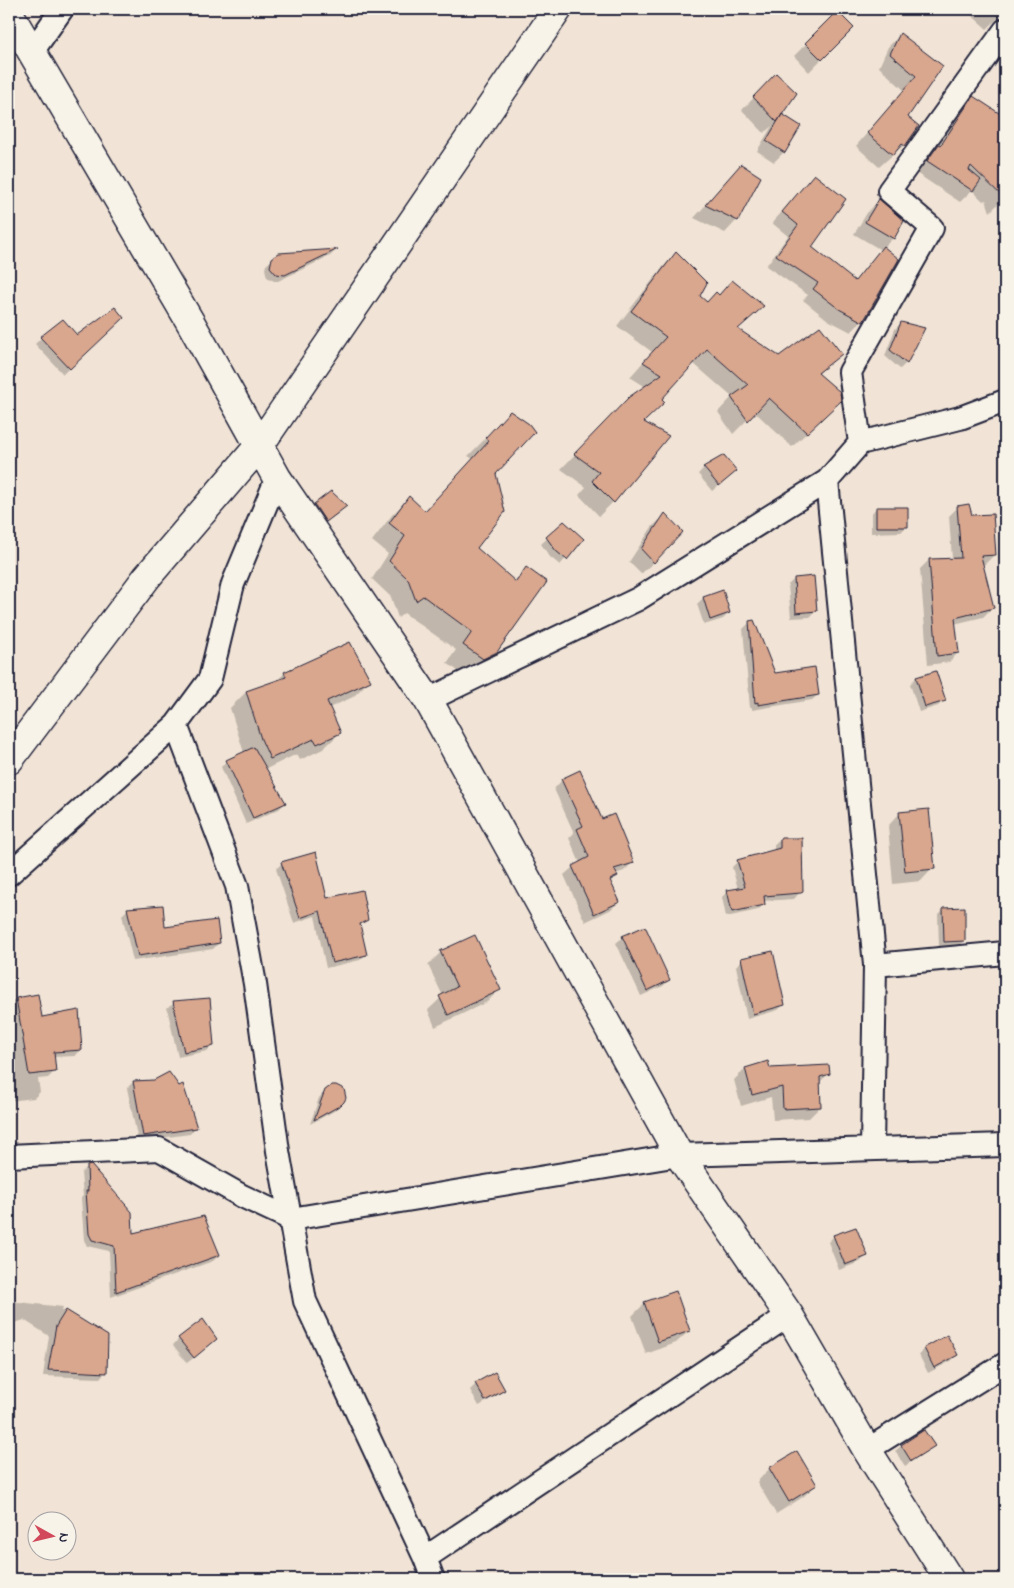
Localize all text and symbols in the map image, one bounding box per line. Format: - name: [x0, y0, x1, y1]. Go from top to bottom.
- north arrow: [28, 1510, 78, 1560]
- text: N: [52, 1531, 74, 1544]

